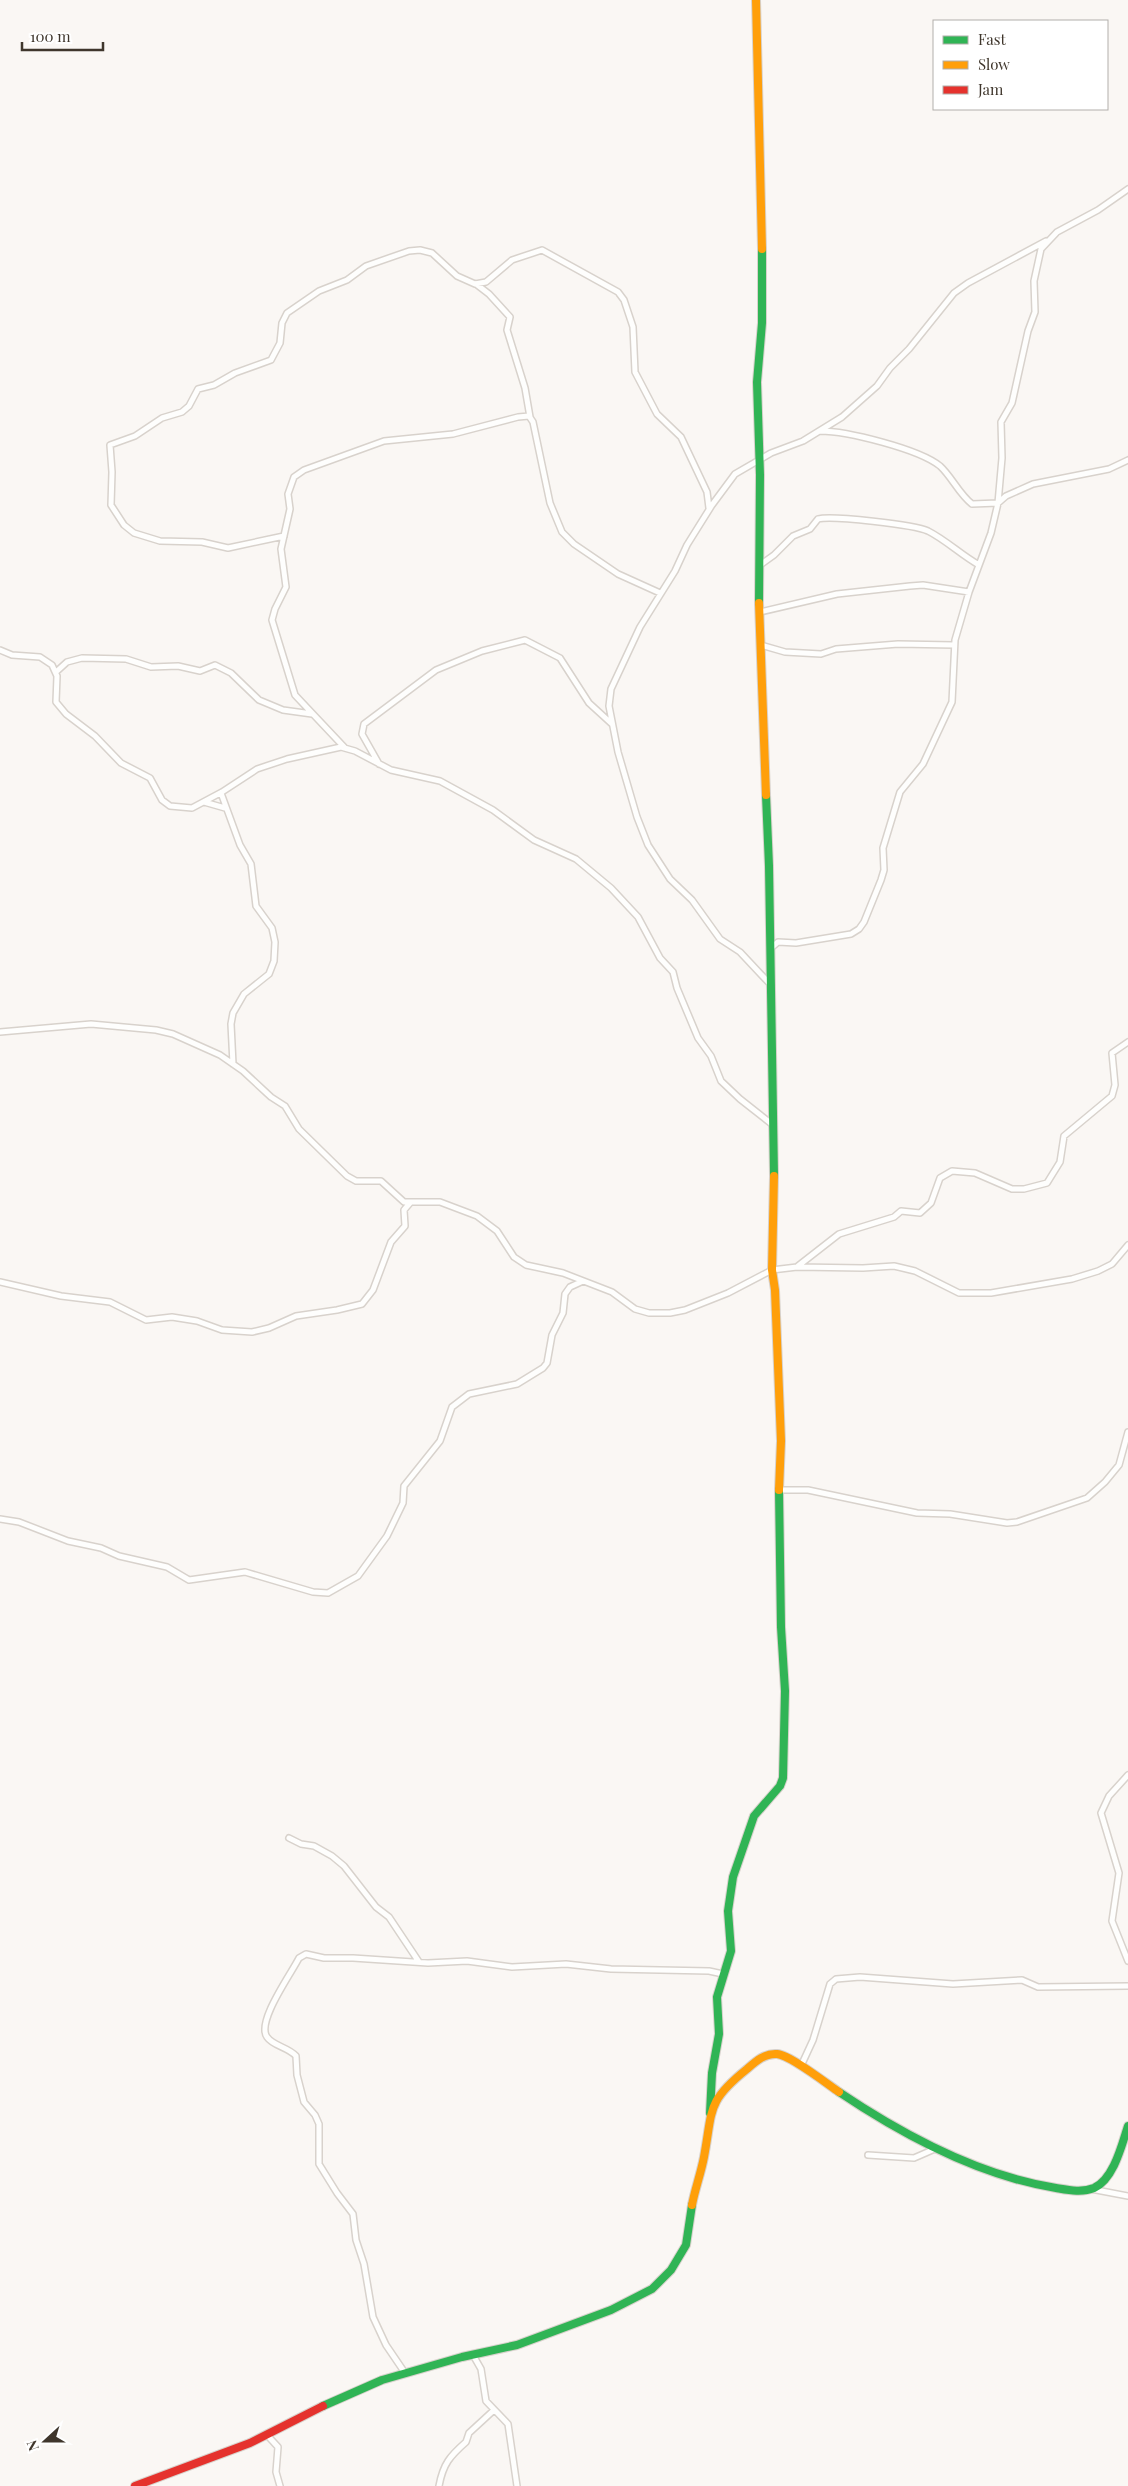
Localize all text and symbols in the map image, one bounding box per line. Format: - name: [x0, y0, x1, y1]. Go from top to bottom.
- scale bar: [22, 20, 104, 52]
- legend: [933, 20, 1108, 110]
- text: 100 m: [30, 26, 71, 46]
- text: Fast: [978, 29, 1007, 49]
- text: Slow: [978, 54, 1010, 74]
- text: Jam: [977, 79, 1004, 99]
- north arrow: [20, 2416, 70, 2466]
- text: N: [22, 2438, 43, 2454]

